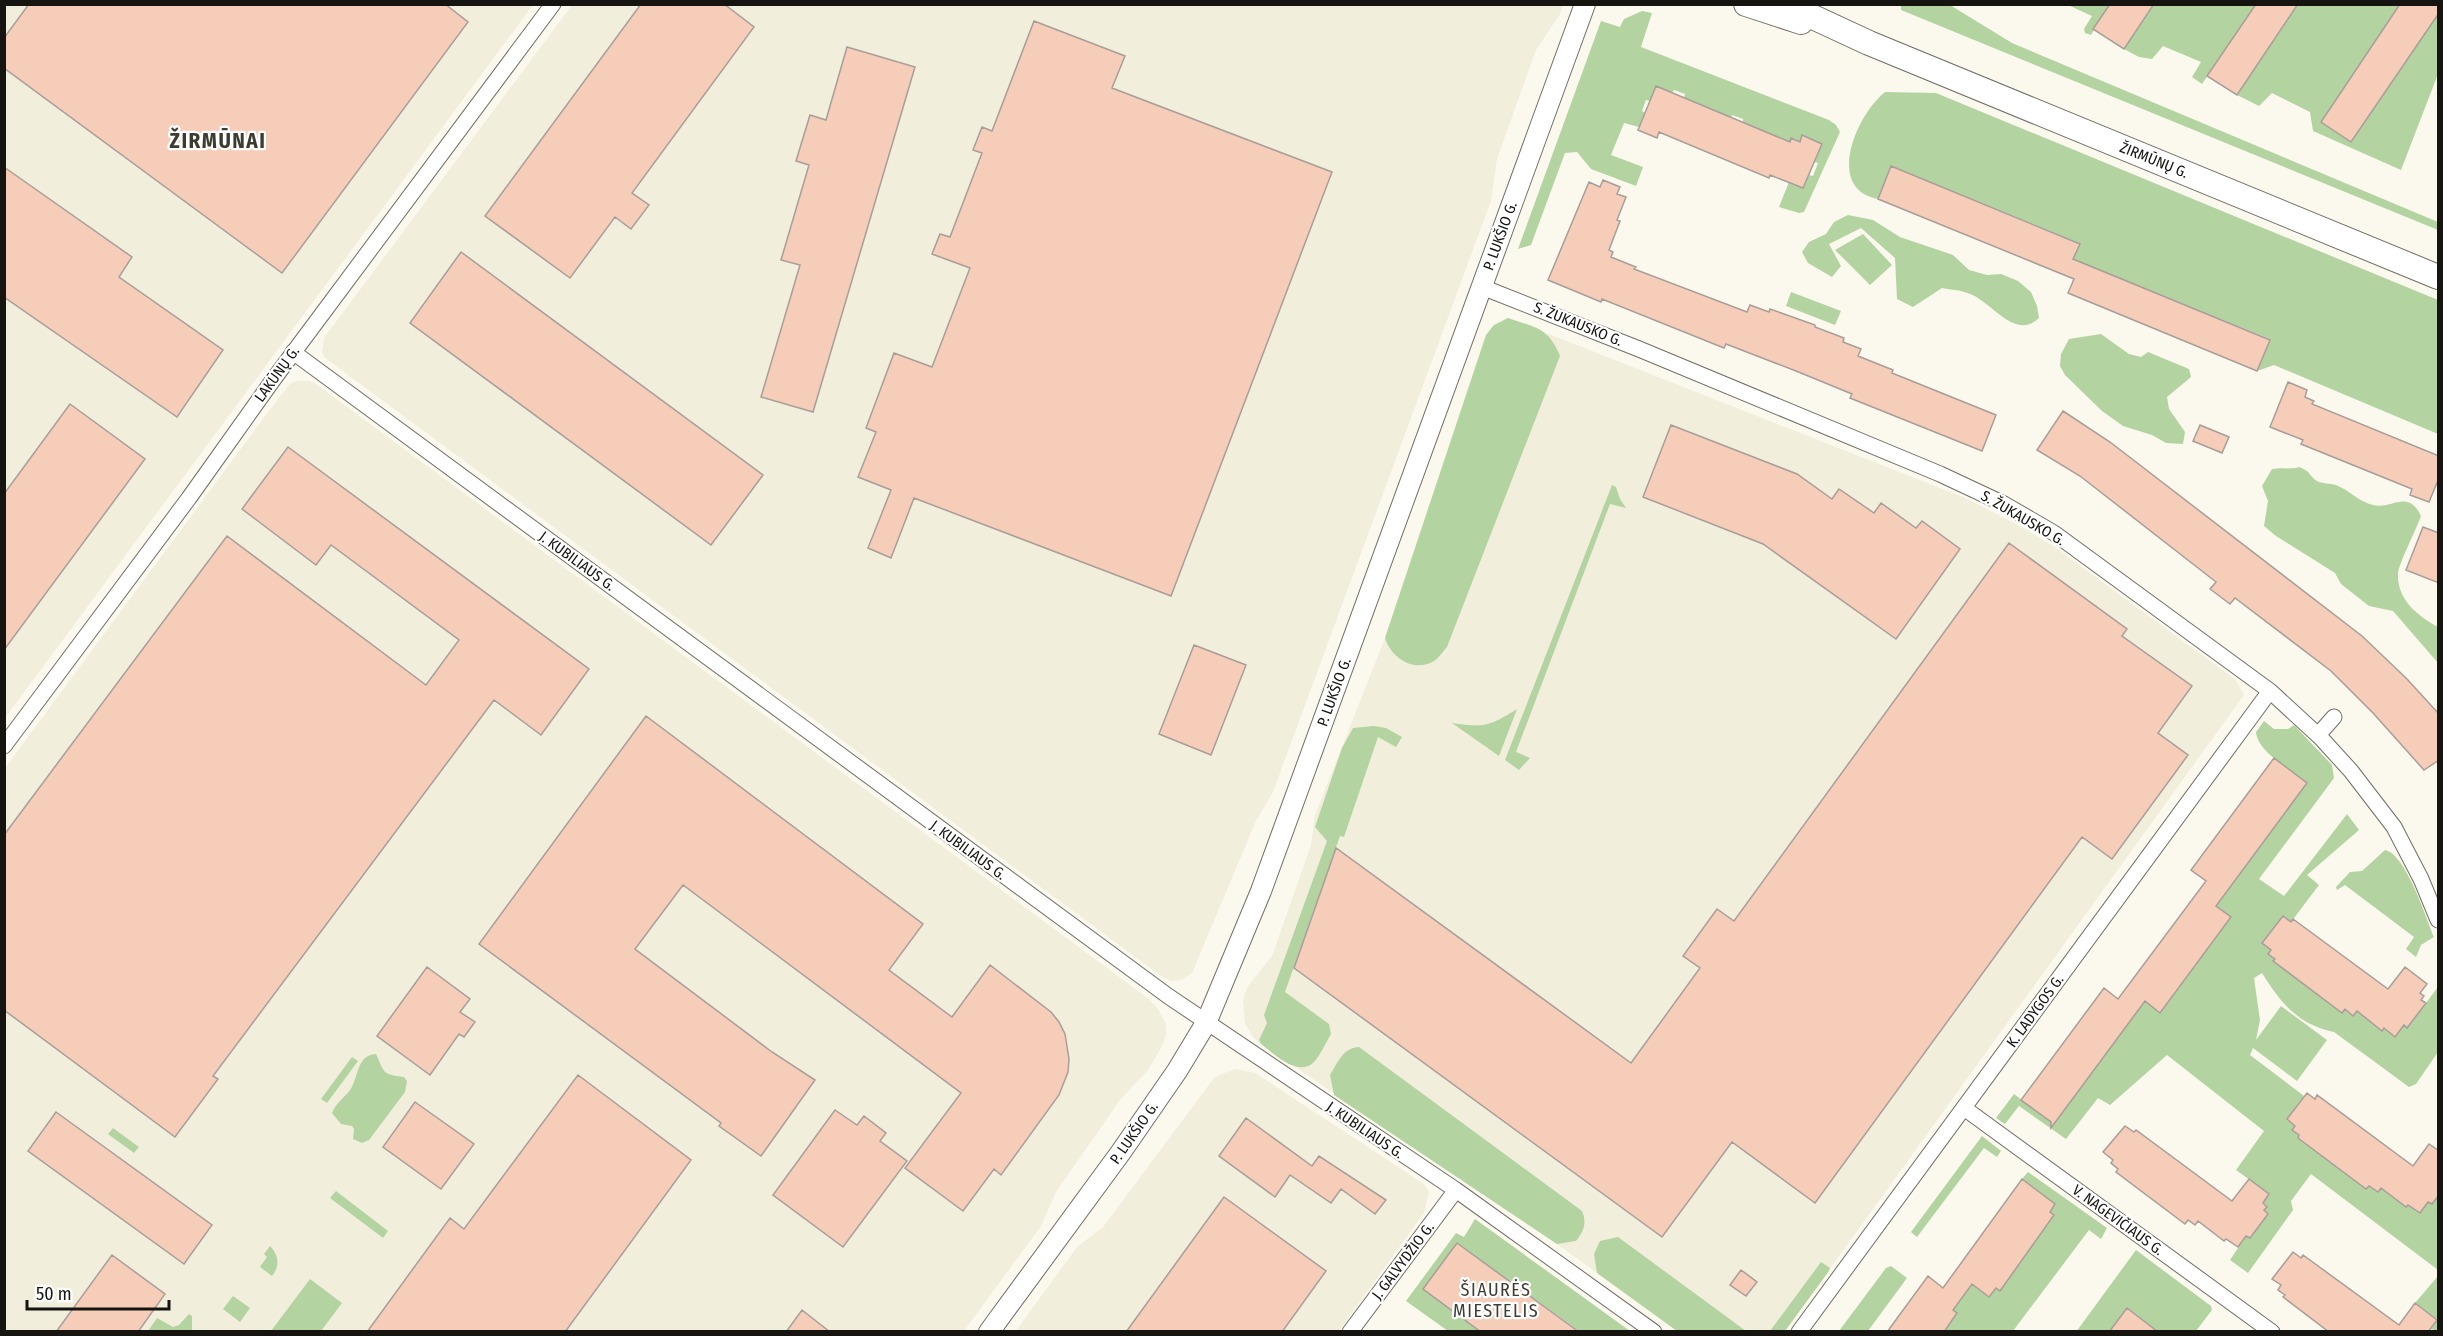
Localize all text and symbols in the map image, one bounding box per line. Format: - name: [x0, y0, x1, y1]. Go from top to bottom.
- district label: ŽIRMŪNAI: [170, 127, 266, 154]
- street label: ŽIRMŪNŲ G.: [2117, 138, 2191, 182]
- street label: P. LUKŠIO G.: [1479, 199, 1521, 273]
- street label: S. ŽUKAUSKO G.: [1531, 298, 1625, 350]
- street label: LAKŪNŲ G.: [251, 343, 303, 405]
- street label: S. ŽUKAUSKO G.: [1978, 487, 2068, 549]
- street label: J. KUBILIAUS G.: [536, 527, 618, 595]
- street label: P. LUKŠIO G.: [1313, 655, 1355, 729]
- street label: J. KUBILIAUS G.: [927, 816, 1009, 884]
- street label: K. LADYGOS G.: [2003, 971, 2067, 1051]
- street label: P. LUKŠIO G.: [1106, 1098, 1162, 1168]
- street label: J. KUBILIAUS G.: [1323, 1098, 1407, 1162]
- street label: V. NAGEVIČIAUS G.: [2069, 1181, 2167, 1259]
- street label: J. GALVYDŽIO G.: [1368, 1219, 1438, 1303]
- scale bar: [27, 1273, 170, 1311]
- district label: ŠIAURĖS MIESTELIS: [1453, 1279, 1539, 1322]
- text: 50 m: [36, 1283, 72, 1305]

